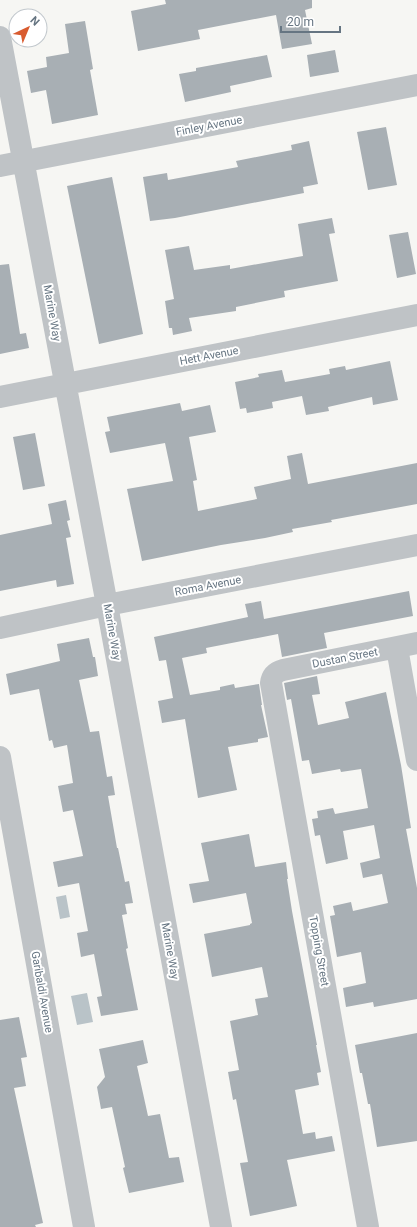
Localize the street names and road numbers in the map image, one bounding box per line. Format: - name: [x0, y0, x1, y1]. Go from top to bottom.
- street label: Finley Avenue: [175, 113, 243, 139]
- street label: Marine Way: [41, 284, 64, 343]
- street label: Hett Avenue: [179, 344, 240, 368]
- street label: Roma Avenue: [174, 573, 242, 599]
- street label: Marine Way: [101, 603, 124, 662]
- street label: Dustan Street: [311, 645, 379, 671]
- street label: Topping Street: [306, 915, 332, 988]
- street label: Marine Way: [159, 922, 182, 981]
- street label: Garibaldi Avenue: [28, 950, 56, 1034]

